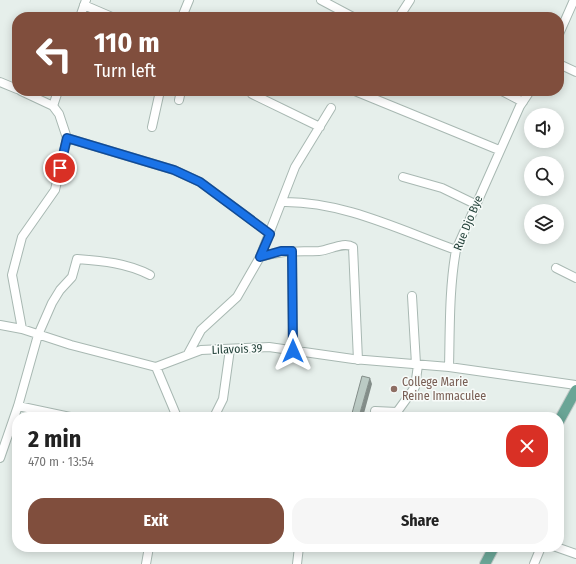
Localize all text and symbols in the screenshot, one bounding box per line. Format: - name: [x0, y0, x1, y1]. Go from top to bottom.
- text: 110 m: [94, 26, 160, 59]
- icon: left: [28, 28, 80, 80]
- text: Turn left: [94, 60, 156, 82]
- map controls: [524, 108, 564, 244]
- button: sound: [524, 108, 564, 148]
- pin: [43, 151, 77, 185]
- button: search: [524, 156, 564, 196]
- icon: arrive: [49, 157, 71, 179]
- street label: Rue Djo Bye: [451, 193, 485, 253]
- button: layers: [524, 204, 564, 244]
- position arrow: [272, 330, 314, 372]
- street label: Lilavois 39: [211, 341, 263, 357]
- place label: College Marie Reine Immaculee: [402, 375, 486, 403]
- marker: College Marie Reine Immaculee: [389, 384, 399, 394]
- text: 2 min: [28, 425, 81, 453]
- button: close: [506, 425, 548, 467]
- text: 470 m · 13:54: [28, 454, 94, 469]
- button: Exit: [28, 498, 284, 544]
- button: Share: [292, 498, 548, 544]

